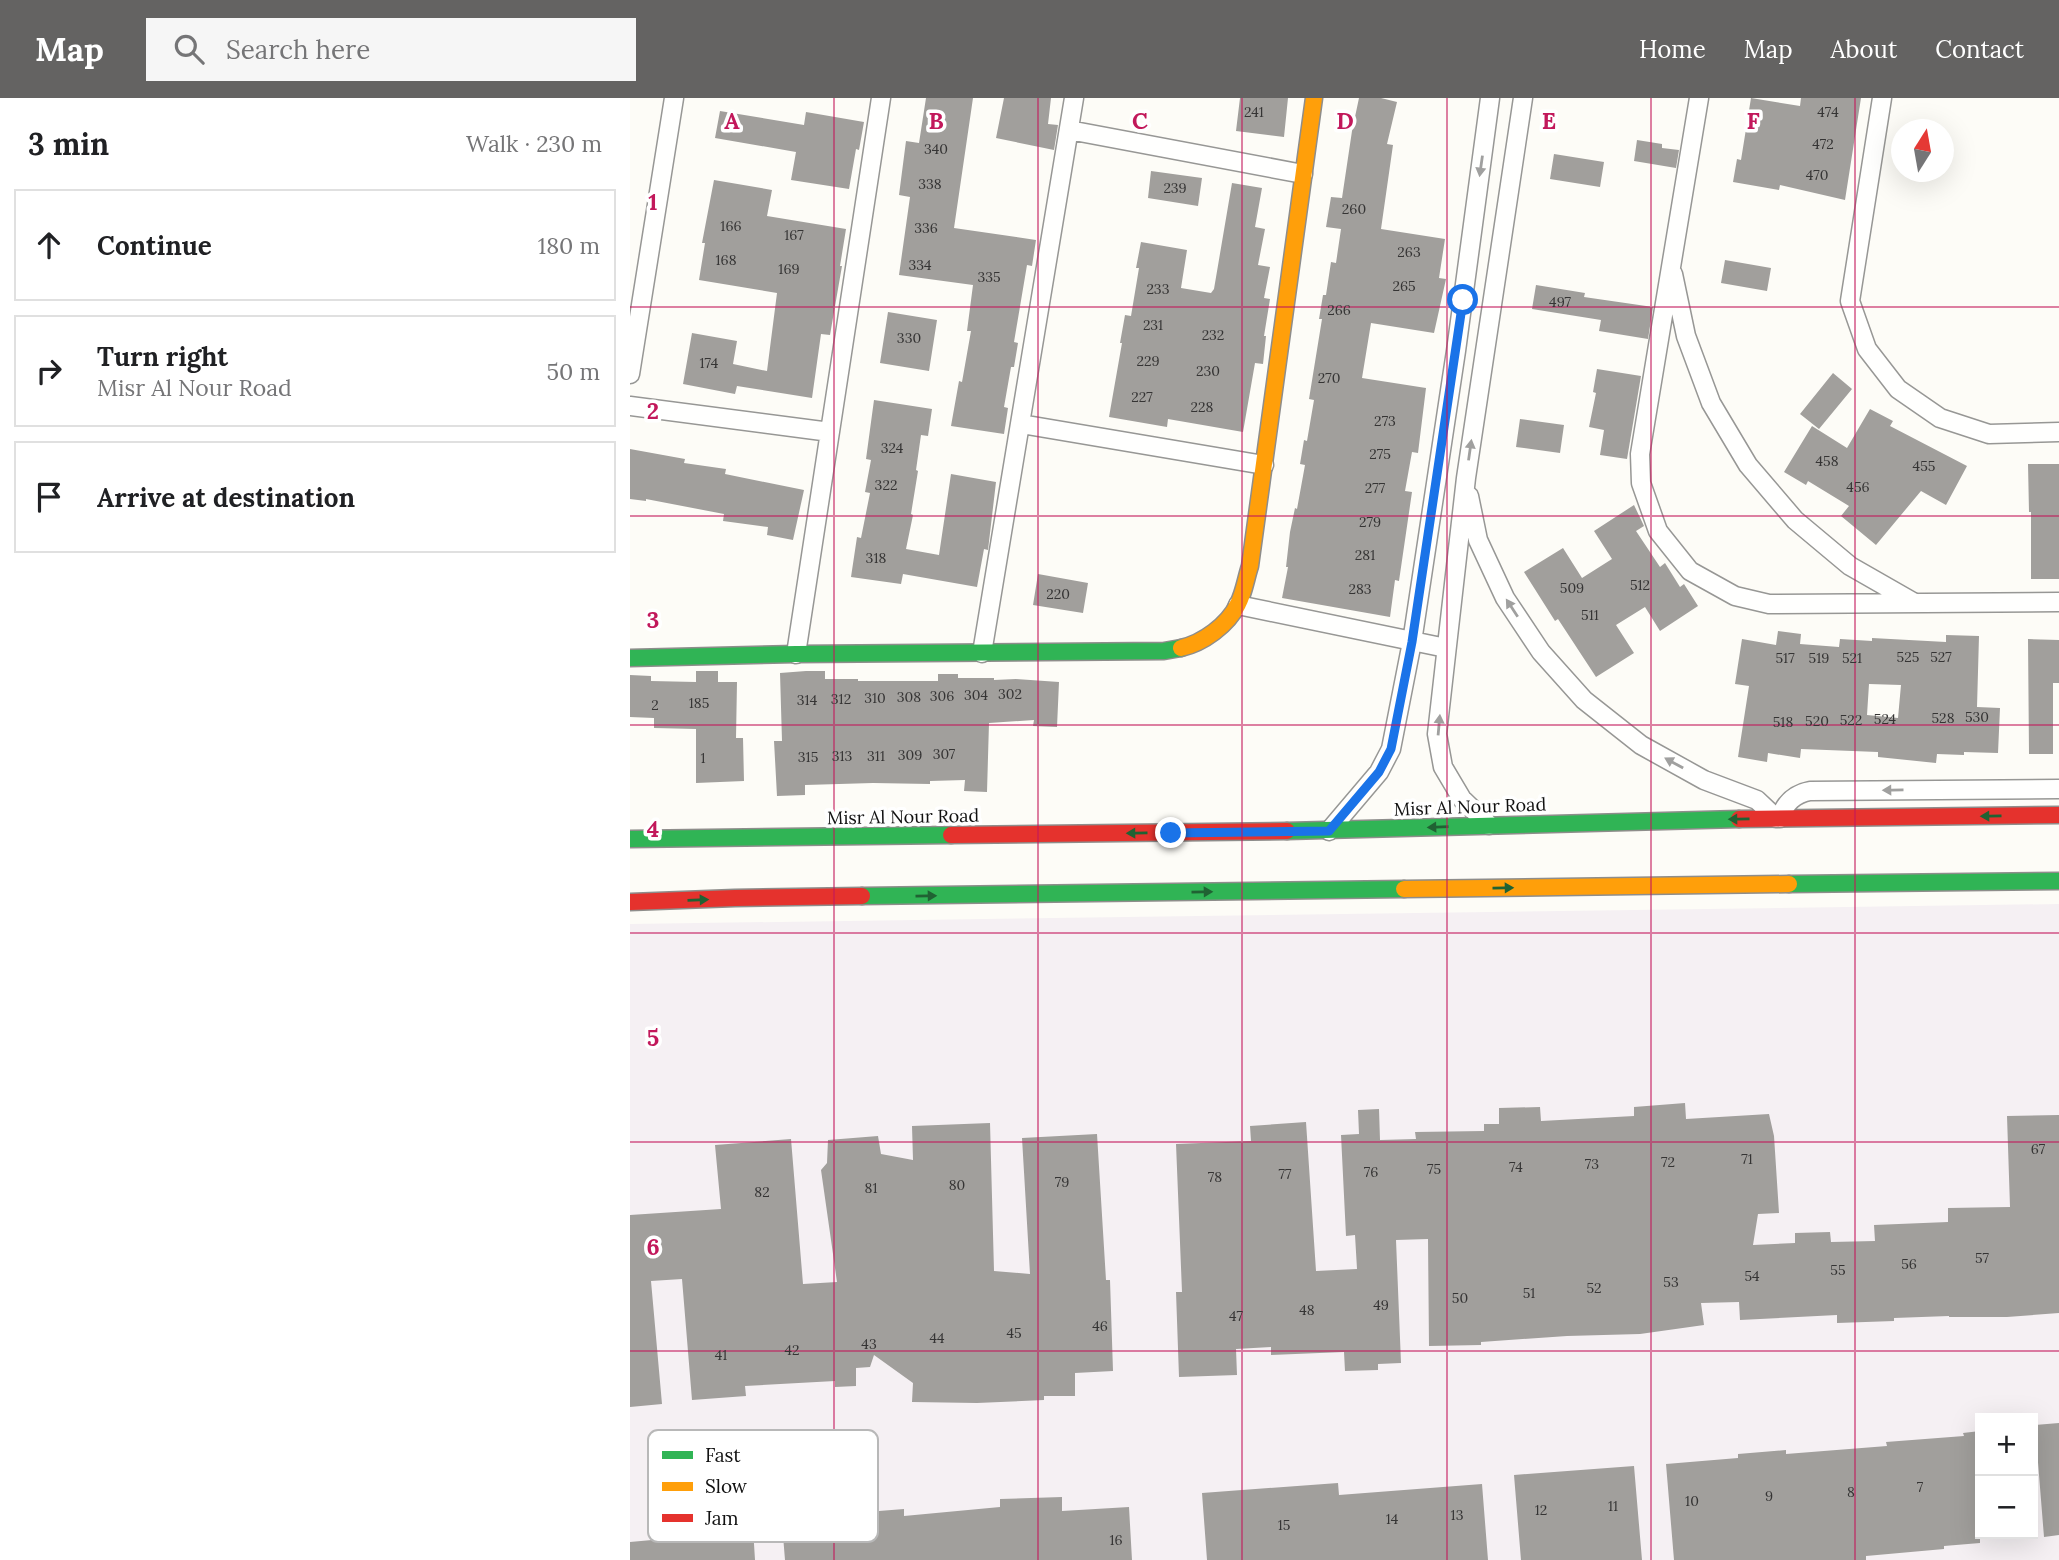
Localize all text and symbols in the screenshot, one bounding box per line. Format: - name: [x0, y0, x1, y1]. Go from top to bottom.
- search box: [146, 18, 636, 81]
- text: Map: [35, 28, 104, 70]
- icon: search: [170, 30, 208, 68]
- text: Search here: [226, 33, 370, 66]
- text: Home: [1639, 34, 1706, 65]
- text: Map: [1744, 34, 1793, 65]
- text: About: [1831, 34, 1897, 65]
- text: Contact: [1935, 34, 2024, 65]
- house number: 241: [1244, 103, 1264, 121]
- house number: 474: [1817, 103, 1839, 121]
- text: A: [724, 106, 740, 135]
- text: B: [928, 106, 944, 135]
- text: C: [1132, 106, 1148, 135]
- text: D: [1336, 106, 1354, 135]
- text: E: [1542, 106, 1556, 135]
- text: F: [1746, 106, 1760, 135]
- north arrow: [1891, 119, 1954, 182]
- text: 3 min: [28, 125, 109, 163]
- text: Walk · 230 m: [466, 129, 602, 158]
- house number: 472: [1812, 135, 1834, 153]
- house number: 340: [924, 140, 948, 158]
- one-way arrow: [1475, 155, 1486, 177]
- house number: 470: [1806, 166, 1828, 184]
- house number: 338: [918, 175, 942, 193]
- house number: 239: [1163, 179, 1187, 197]
- text: 1: [648, 187, 658, 216]
- house number: 260: [1342, 200, 1366, 218]
- house number: 166: [720, 217, 742, 235]
- house number: 336: [914, 219, 938, 237]
- icon: ahead: [30, 226, 68, 264]
- house number: 167: [784, 226, 804, 244]
- text: Continue: [97, 229, 212, 262]
- text: 180 m: [538, 231, 600, 260]
- house number: 263: [1397, 243, 1421, 261]
- house number: 168: [715, 251, 737, 269]
- house number: 334: [908, 256, 932, 274]
- house number: 169: [778, 260, 800, 278]
- house number: 335: [977, 268, 1001, 286]
- house number: 265: [1392, 277, 1416, 295]
- house number: 233: [1147, 280, 1170, 298]
- route start: [1447, 284, 1478, 315]
- house number: 497: [1549, 293, 1571, 311]
- house number: 266: [1327, 301, 1351, 319]
- house number: 231: [1143, 316, 1163, 334]
- house number: 232: [1202, 326, 1224, 344]
- house number: 330: [897, 329, 921, 347]
- text: Turn right: [97, 340, 228, 373]
- icon: right: [30, 352, 68, 390]
- house number: 229: [1136, 352, 1160, 370]
- house number: 174: [700, 354, 719, 372]
- text: 50 m: [547, 357, 600, 386]
- house number: 230: [1196, 362, 1220, 380]
- house number: 270: [1318, 369, 1340, 387]
- text: Misr Al Nour Road: [97, 373, 292, 402]
- house number: 227: [1131, 388, 1153, 406]
- text: 2: [647, 396, 659, 425]
- house number: 228: [1191, 398, 1214, 416]
- house number: 273: [1374, 412, 1396, 430]
- house number: 324: [881, 439, 904, 457]
- one-way arrow: [1465, 439, 1476, 461]
- house number: 275: [1369, 445, 1391, 463]
- house number: 458: [1815, 452, 1839, 470]
- house number: 455: [1913, 457, 1935, 475]
- house number: 322: [875, 476, 897, 494]
- icon: arrive: [30, 478, 68, 516]
- house number: 456: [1846, 478, 1870, 496]
- house number: 277: [1365, 479, 1386, 497]
- text: Arrive at destination: [97, 481, 355, 514]
- house number: 279: [1359, 513, 1381, 531]
- house number: 281: [1355, 546, 1375, 564]
- house number: 318: [866, 549, 887, 567]
- house number: 512: [1630, 576, 1650, 594]
- house number: 509: [1560, 579, 1584, 597]
- house number: 283: [1348, 580, 1372, 598]
- house number: 220: [1046, 585, 1070, 603]
- one-way arrow: [1505, 599, 1519, 617]
- text: 3: [647, 605, 659, 634]
- house number: 511: [1581, 606, 1599, 624]
- house number: 525: [1897, 648, 1919, 666]
- house number: 527: [1930, 648, 1952, 666]
- house number: 517: [1775, 649, 1795, 667]
- house number: 519: [1809, 649, 1829, 667]
- house number: 521: [1842, 649, 1862, 667]
- house number: 302: [998, 685, 1022, 703]
- house number: 304: [964, 686, 988, 704]
- house number: 306: [930, 687, 954, 705]
- house number: 308: [897, 688, 921, 706]
- house number: 310: [864, 689, 886, 707]
- house number: 312: [831, 690, 851, 708]
- house number: 314: [797, 691, 818, 709]
- house number: 185: [689, 694, 709, 712]
- house number: 2: [651, 696, 659, 714]
- house number: 530: [1965, 708, 1989, 726]
- house number: 528: [1931, 709, 1955, 727]
- house number: 524: [1874, 710, 1897, 728]
- house number: 522: [1840, 711, 1862, 729]
- house number: 520: [1805, 712, 1829, 730]
- house number: 518: [1773, 713, 1793, 731]
- one-way arrow: [1433, 714, 1444, 736]
- house number: 307: [933, 745, 956, 763]
- house number: 309: [898, 746, 922, 764]
- house number: 313: [832, 747, 853, 765]
- house number: 311: [867, 747, 885, 765]
- house number: 315: [798, 748, 818, 766]
- house number: 1: [700, 749, 706, 767]
- one-way arrow: [1664, 758, 1684, 769]
- one-way arrow: [1882, 785, 1904, 796]
- street label: Misr Al Nour Road: [1393, 792, 1547, 821]
- street label: Misr Al Nour Road: [827, 804, 980, 829]
- one-way arrow: [1980, 810, 2002, 822]
- one-way arrow: [1728, 813, 1750, 825]
- text: 4: [647, 814, 659, 843]
- route end: [1155, 817, 1186, 848]
- one-way arrow: [1427, 821, 1449, 832]
- one-way arrow: [1126, 827, 1148, 839]
- one-way arrow: [1492, 882, 1514, 894]
- one-way arrow: [1191, 886, 1213, 898]
- one-way arrow: [915, 890, 937, 902]
- one-way arrow: [687, 894, 709, 905]
- text: 5: [647, 1023, 659, 1052]
- house number: 67: [2031, 1140, 2046, 1158]
- house number: 71: [1741, 1150, 1753, 1168]
- house number: 72: [1661, 1153, 1675, 1171]
- house number: 73: [1585, 1155, 1599, 1173]
- house number: 74: [1509, 1158, 1523, 1176]
- house number: 75: [1427, 1160, 1441, 1178]
- house number: 76: [1364, 1163, 1378, 1181]
- house number: 77: [1279, 1165, 1292, 1183]
- house number: 78: [1208, 1168, 1222, 1186]
- house number: 79: [1055, 1173, 1069, 1191]
- house number: 80: [949, 1176, 965, 1194]
- house number: 81: [865, 1179, 877, 1197]
- house number: 82: [754, 1183, 770, 1201]
- text: 6: [646, 1232, 660, 1261]
- house number: 57: [1975, 1249, 1990, 1267]
- house number: 56: [1901, 1255, 1917, 1273]
- house number: 55: [1830, 1261, 1846, 1279]
- house number: 54: [1744, 1267, 1760, 1285]
- house number: 53: [1663, 1273, 1679, 1291]
- house number: 52: [1586, 1279, 1602, 1297]
- house number: 51: [1523, 1284, 1535, 1302]
- house number: 50: [1452, 1289, 1468, 1307]
- house number: 49: [1373, 1296, 1389, 1314]
- house number: 48: [1299, 1301, 1315, 1319]
- house number: 47: [1229, 1307, 1244, 1325]
- house number: 46: [1092, 1317, 1108, 1335]
- house number: 45: [1006, 1324, 1022, 1342]
- house number: 44: [929, 1329, 945, 1347]
- house number: 43: [861, 1335, 877, 1353]
- house number: 42: [784, 1341, 800, 1359]
- house number: 41: [715, 1346, 727, 1364]
- map controls: [1975, 1413, 2038, 1539]
- button: +: [1975, 1413, 2038, 1476]
- legend: [648, 1430, 878, 1542]
- text: Fast: [705, 1443, 741, 1467]
- text: Slow: [705, 1474, 748, 1498]
- button: −: [1975, 1476, 2038, 1539]
- house number: 7: [1917, 1478, 1924, 1496]
- house number: 8: [1847, 1483, 1855, 1501]
- house number: 9: [1765, 1487, 1773, 1505]
- house number: 10: [1685, 1492, 1699, 1510]
- house number: 11: [1608, 1497, 1618, 1515]
- house number: 12: [1535, 1501, 1547, 1519]
- text: Jam: [704, 1506, 739, 1530]
- house number: 13: [1451, 1506, 1464, 1524]
- house number: 14: [1386, 1510, 1399, 1528]
- house number: 15: [1278, 1516, 1290, 1534]
- house number: 16: [1109, 1531, 1123, 1549]

